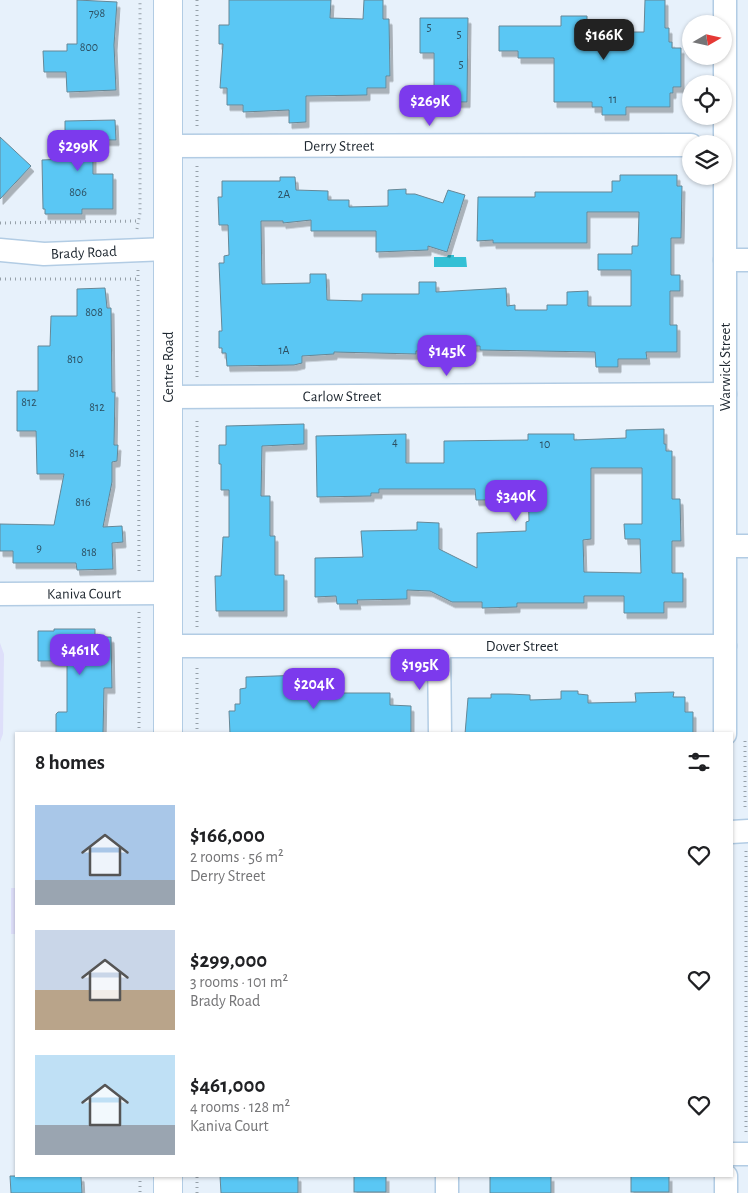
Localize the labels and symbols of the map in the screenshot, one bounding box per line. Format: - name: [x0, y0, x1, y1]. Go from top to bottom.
- house number: 798: [89, 7, 105, 19]
- north arrow: [682, 15, 732, 65]
- pin: $166K: [569, 18, 639, 61]
- house number: 5: [426, 21, 432, 33]
- house number: 5: [456, 28, 462, 40]
- house number: 800: [80, 41, 98, 53]
- house number: 5: [458, 58, 464, 70]
- pin: $269K: [395, 84, 465, 127]
- house number: 11: [609, 93, 617, 105]
- pin: $299K: [43, 130, 113, 172]
- street label: Derry Street: [304, 139, 375, 154]
- house number: 806: [69, 186, 87, 198]
- house number: 2A: [278, 188, 290, 200]
- street label: Brady Road: [50, 244, 117, 262]
- house number: 808: [85, 306, 103, 318]
- street label: Warwick Street: [718, 323, 733, 411]
- street label: Centre Road: [161, 331, 176, 403]
- pin: $145K: [412, 334, 482, 377]
- house number: 1A: [278, 344, 290, 356]
- house number: 810: [67, 353, 83, 365]
- street label: Carlow Street: [303, 389, 381, 404]
- house number: 812: [21, 396, 37, 408]
- house number: 812: [89, 401, 105, 413]
- house number: 4: [392, 436, 398, 448]
- house number: 10: [540, 438, 550, 450]
- house number: 814: [69, 447, 85, 459]
- pin: $340K: [481, 480, 551, 522]
- house number: 816: [75, 496, 91, 508]
- house number: 9: [36, 542, 42, 554]
- house number: 818: [81, 546, 97, 558]
- street label: Kaniva Court: [47, 586, 121, 602]
- pin: $461K: [45, 634, 115, 676]
- street label: Dover Street: [486, 639, 559, 654]
- pin: $195K: [385, 648, 455, 691]
- pin: $204K: [279, 668, 349, 710]

